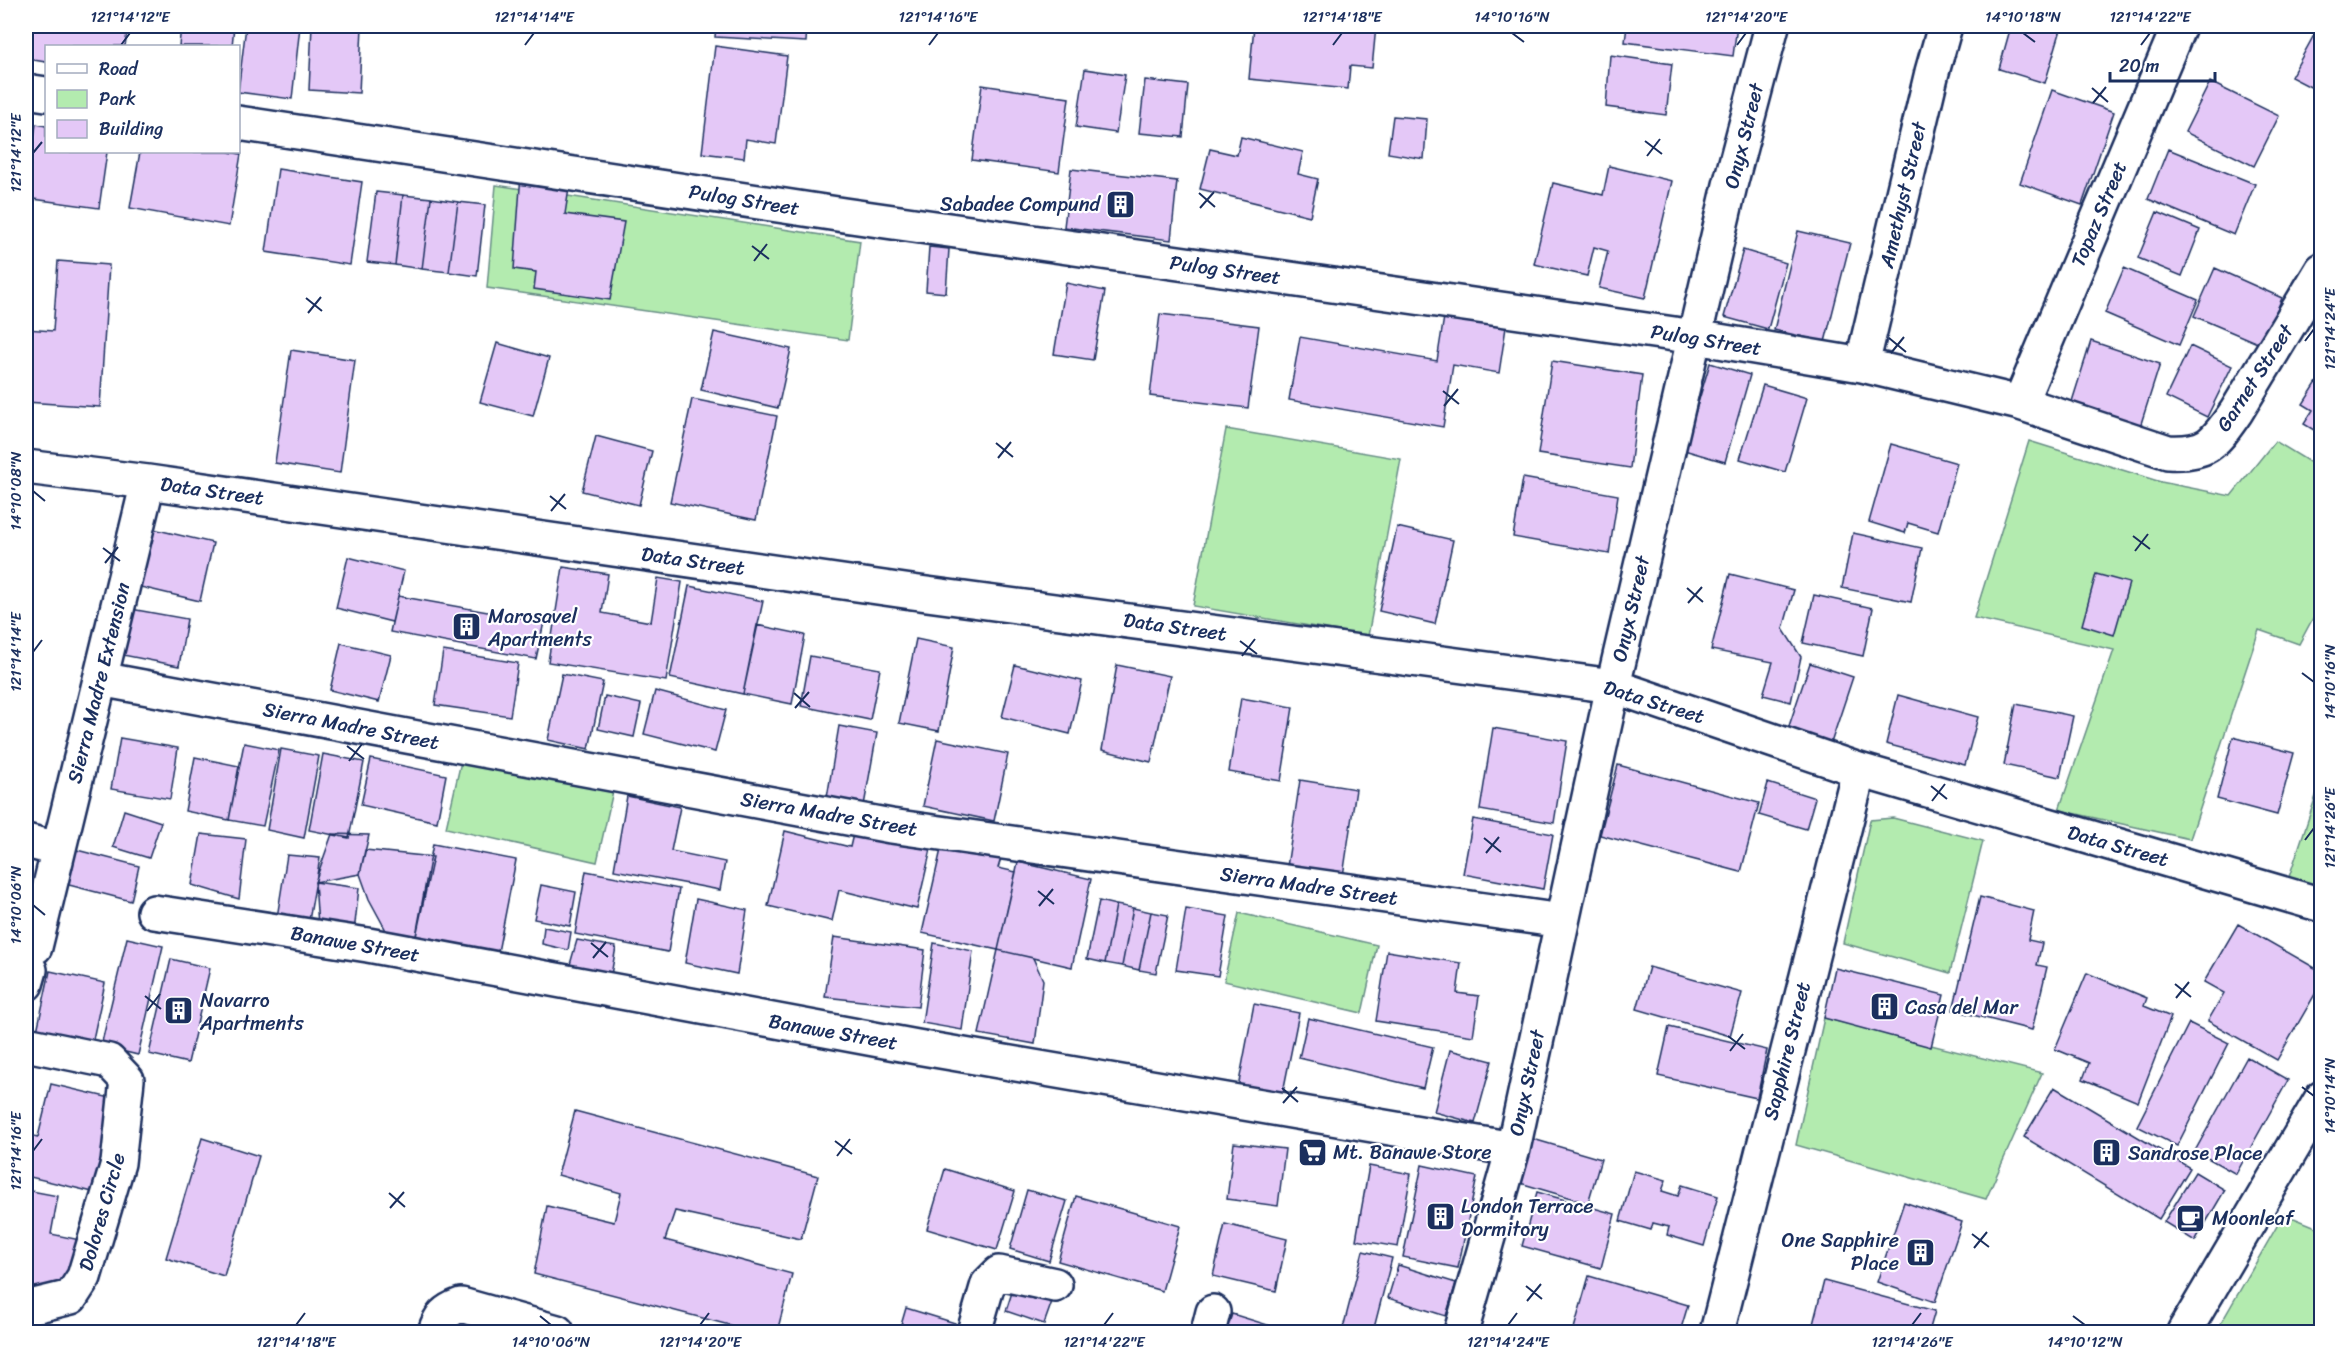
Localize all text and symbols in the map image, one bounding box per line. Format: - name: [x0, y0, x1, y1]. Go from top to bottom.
- text: 121°14'12"E: [91, 4, 171, 30]
- text: 121°14'14"E: [494, 4, 576, 30]
- text: 121°14'16"E: [899, 4, 979, 30]
- text: 121°14'18"E: [1302, 4, 1383, 30]
- text: 14°10'16"N: [1474, 4, 1550, 30]
- text: 121°14'20"E: [1705, 4, 1789, 30]
- text: 14°10'18"N: [1985, 4, 2062, 30]
- text: 121°14'22"E: [2109, 4, 2192, 30]
- legend: [45, 45, 240, 153]
- scale bar: [2110, 45, 2215, 83]
- text: 20 m: [2119, 50, 2159, 82]
- text: Road: [99, 53, 139, 85]
- street label: Onyx Street: [1714, 79, 1774, 192]
- text: Park: [99, 83, 136, 115]
- text: 121°14'12"E: [3, 112, 29, 192]
- text: Building: [99, 113, 163, 145]
- street label: Amethyst Street: [1869, 118, 1937, 272]
- street label: Topaz Street: [2061, 155, 2137, 273]
- street label: Pulog Street: [686, 174, 802, 226]
- place label: Sabadee Compund: [940, 187, 1101, 222]
- building icon: Sabadee Compund: [1105, 188, 1137, 220]
- street label: Pulog Street: [1167, 245, 1283, 295]
- text: 121°14'24"E: [2317, 286, 2343, 370]
- street label: Pulog Street: [1648, 314, 1764, 366]
- street label: Garnet Street: [2207, 316, 2304, 439]
- text: 14°10'08"N: [3, 451, 29, 530]
- street label: Data Street: [158, 466, 266, 516]
- street label: Data Street: [639, 536, 747, 586]
- street label: Onyx Street: [1602, 552, 1660, 665]
- street label: Sierra Madre Extension: [57, 579, 141, 787]
- place label: Marosavel Apartments: [487, 599, 592, 657]
- street label: Data Street: [1121, 602, 1229, 652]
- text: 121°14'14"E: [3, 610, 29, 692]
- building icon: Marosavel Apartments: [451, 611, 483, 643]
- text: 14°10'16"N: [2317, 644, 2343, 720]
- street label: Data Street: [1599, 670, 1709, 734]
- street label: Sierra Madre Street: [260, 692, 442, 760]
- street label: Sierra Madre Street: [738, 781, 920, 847]
- text: 121°14'26"E: [2317, 786, 2343, 869]
- street label: Data Street: [2063, 815, 2173, 877]
- street label: Sierra Madre Street: [1218, 856, 1400, 916]
- text: 14°10'06"N: [3, 865, 29, 944]
- street label: Banawe Street: [288, 915, 422, 973]
- street label: Sapphire Street: [1753, 978, 1821, 1124]
- place label: Navarro Apartments: [199, 983, 304, 1041]
- place label: Casa del Mar: [1905, 990, 2019, 1025]
- building icon: Casa del Mar: [1868, 991, 1900, 1023]
- building icon: Navarro Apartments: [163, 995, 195, 1027]
- street label: Banawe Street: [766, 1003, 900, 1061]
- street label: Onyx Street: [1499, 1026, 1556, 1139]
- text: 14°10'14"N: [2317, 1057, 2343, 1134]
- text: 121°14'16"E: [3, 1110, 29, 1190]
- place label: Mt. Banawe Store: [1333, 1135, 1492, 1170]
- supermarket icon: Mt. Banawe Store: [1296, 1136, 1328, 1168]
- place label: Sandrose Place: [2128, 1136, 2262, 1171]
- building icon: Sandrose Place: [2091, 1137, 2123, 1169]
- street label: Dolores Circle: [68, 1149, 136, 1275]
- place label: London Terrace Dormitory: [1461, 1189, 1594, 1247]
- building icon: London Terrace Dormitory: [1424, 1201, 1456, 1233]
- place label: Moonleaf: [2212, 1201, 2296, 1236]
- cafe icon: Moonleaf: [2175, 1202, 2207, 1234]
- place label: One Sapphire Place: [1782, 1223, 1899, 1281]
- building icon: One Sapphire Place: [1904, 1236, 1936, 1268]
- text: 121°14'18"E: [256, 1329, 337, 1355]
- text: 14°10'06"N: [512, 1329, 591, 1355]
- text: 121°14'20"E: [659, 1329, 743, 1355]
- text: 121°14'22"E: [1063, 1329, 1146, 1355]
- text: 121°14'24"E: [1467, 1329, 1551, 1355]
- text: 121°14'26"E: [1871, 1329, 1954, 1355]
- text: 14°10'12"N: [2047, 1329, 2123, 1355]

